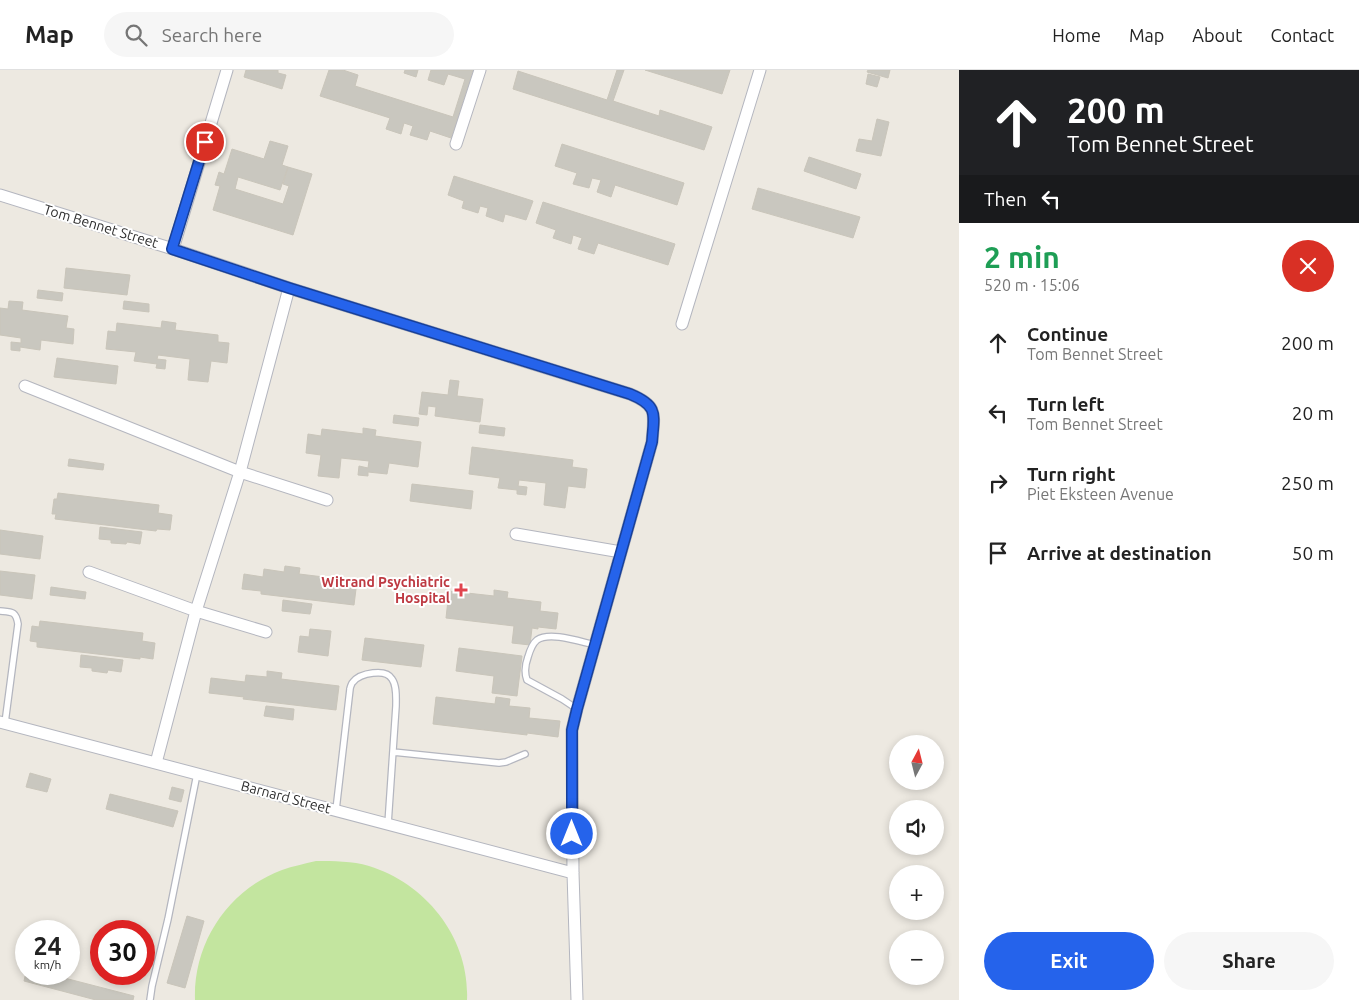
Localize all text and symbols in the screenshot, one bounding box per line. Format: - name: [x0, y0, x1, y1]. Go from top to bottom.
- search box: [104, 12, 454, 57]
- text: Map: [25, 21, 74, 48]
- icon: search: [122, 21, 150, 49]
- text: Search here: [162, 24, 262, 46]
- text: Home: [1052, 25, 1101, 45]
- text: Map: [1129, 25, 1164, 45]
- text: About: [1192, 25, 1242, 45]
- text: Contact: [1270, 25, 1334, 45]
- icon: ahead: [984, 90, 1049, 155]
- text: 200 m: [1067, 90, 1165, 130]
- pin: [184, 121, 226, 163]
- icon: arrive: [191, 128, 219, 156]
- text: Tom Bennet Street: [1067, 131, 1254, 156]
- icon: left: [1037, 185, 1065, 213]
- text: Then: [984, 188, 1027, 210]
- street label: Tom Bennet Street: [42, 201, 161, 251]
- text: 2 min: [984, 240, 1060, 274]
- button: close: [1282, 240, 1334, 292]
- text: 520 m · 15:06: [984, 276, 1080, 294]
- text: Continue: [1027, 323, 1108, 345]
- icon: ahead: [984, 329, 1012, 357]
- text: 200 m: [1281, 332, 1334, 354]
- text: Tom Bennet Street: [1027, 345, 1163, 363]
- text: Turn left: [1027, 393, 1105, 415]
- icon: left: [984, 399, 1012, 427]
- text: 20 m: [1292, 402, 1334, 424]
- text: Tom Bennet Street: [1027, 415, 1163, 433]
- text: Turn right: [1027, 463, 1115, 485]
- icon: right: [984, 469, 1012, 497]
- text: 250 m: [1281, 472, 1334, 494]
- text: Piet Eksteen Avenue: [1027, 485, 1174, 503]
- icon: arrive: [984, 539, 1012, 567]
- text: Arrive at destination: [1027, 542, 1212, 564]
- text: 50 m: [1292, 542, 1334, 564]
- place label: Witrand Psychiatric Hospital: [321, 574, 450, 606]
- marker: Witrand Psychiatric Hospital: [454, 583, 468, 597]
- north arrow: [889, 735, 944, 790]
- map controls: [889, 735, 944, 985]
- street label: Barnard Street: [239, 777, 333, 817]
- button: sound: [889, 800, 944, 855]
- position arrow: [545, 807, 597, 859]
- button: +: [889, 865, 944, 920]
- speed limit sign: 30: [90, 920, 155, 985]
- button: −: [889, 930, 944, 985]
- text: 24: [33, 932, 62, 960]
- button: Exit: [984, 932, 1154, 990]
- button: Share: [1164, 932, 1334, 990]
- text: km/h: [34, 958, 61, 971]

